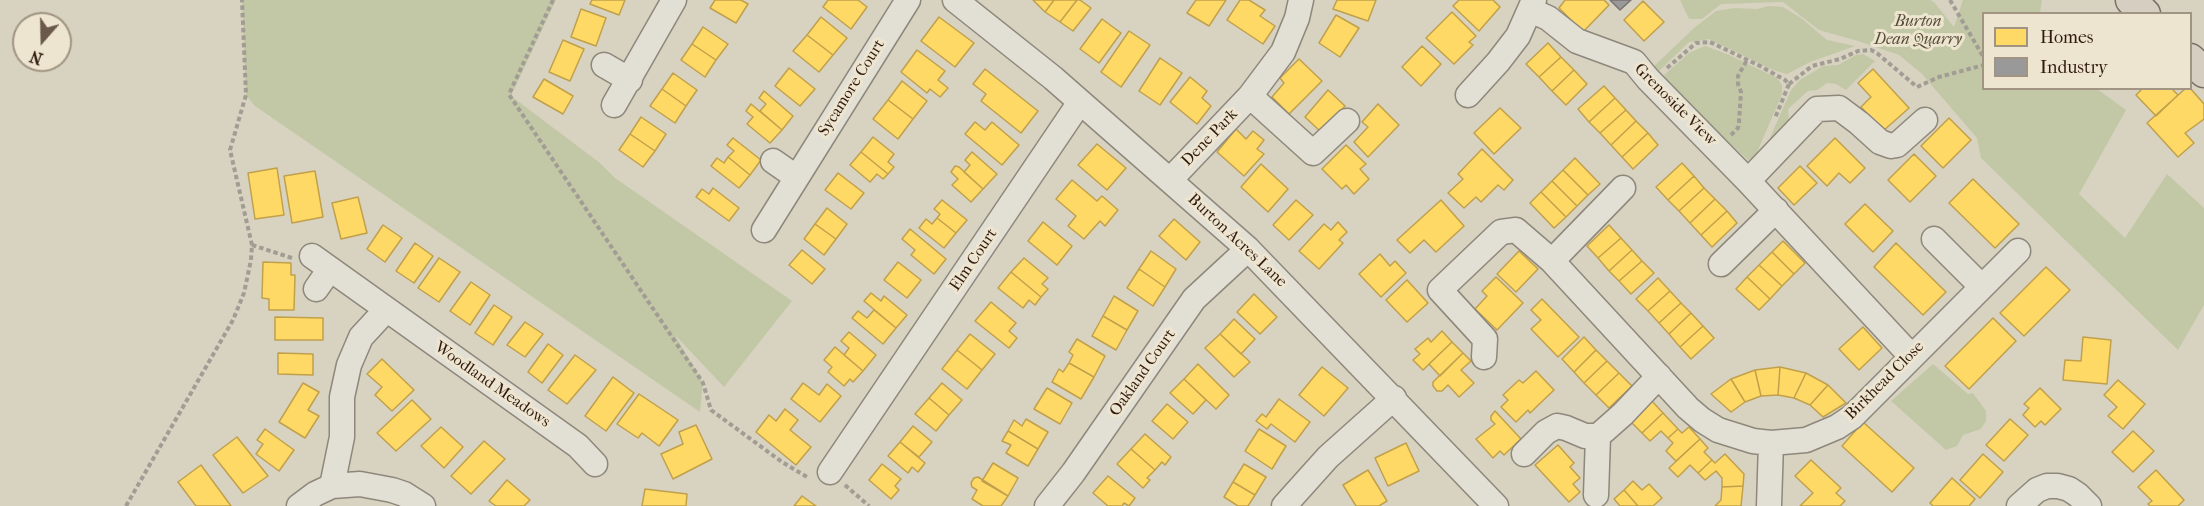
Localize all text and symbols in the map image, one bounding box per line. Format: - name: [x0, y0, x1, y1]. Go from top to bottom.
- north arrow: [12, 12, 72, 72]
- park label: Burton Dean Quarry: [1874, 12, 1962, 50]
- legend: [1982, 12, 2192, 90]
- text: Homes: [2040, 27, 2094, 48]
- street label: Sycamore Court: [815, 36, 889, 140]
- text: N: [27, 47, 45, 69]
- text: Industry: [2040, 57, 2108, 78]
- street label: Grenoside View: [1630, 60, 1720, 150]
- street label: Dene Park: [1178, 105, 1242, 171]
- street label: Burton Acres Lane: [1184, 190, 1290, 292]
- street label: Elm Court: [946, 225, 1002, 295]
- street label: Oakland Court: [1106, 326, 1180, 420]
- street label: Woodland Meadows: [430, 338, 554, 432]
- street label: Birkhead Close: [1842, 338, 1928, 424]

